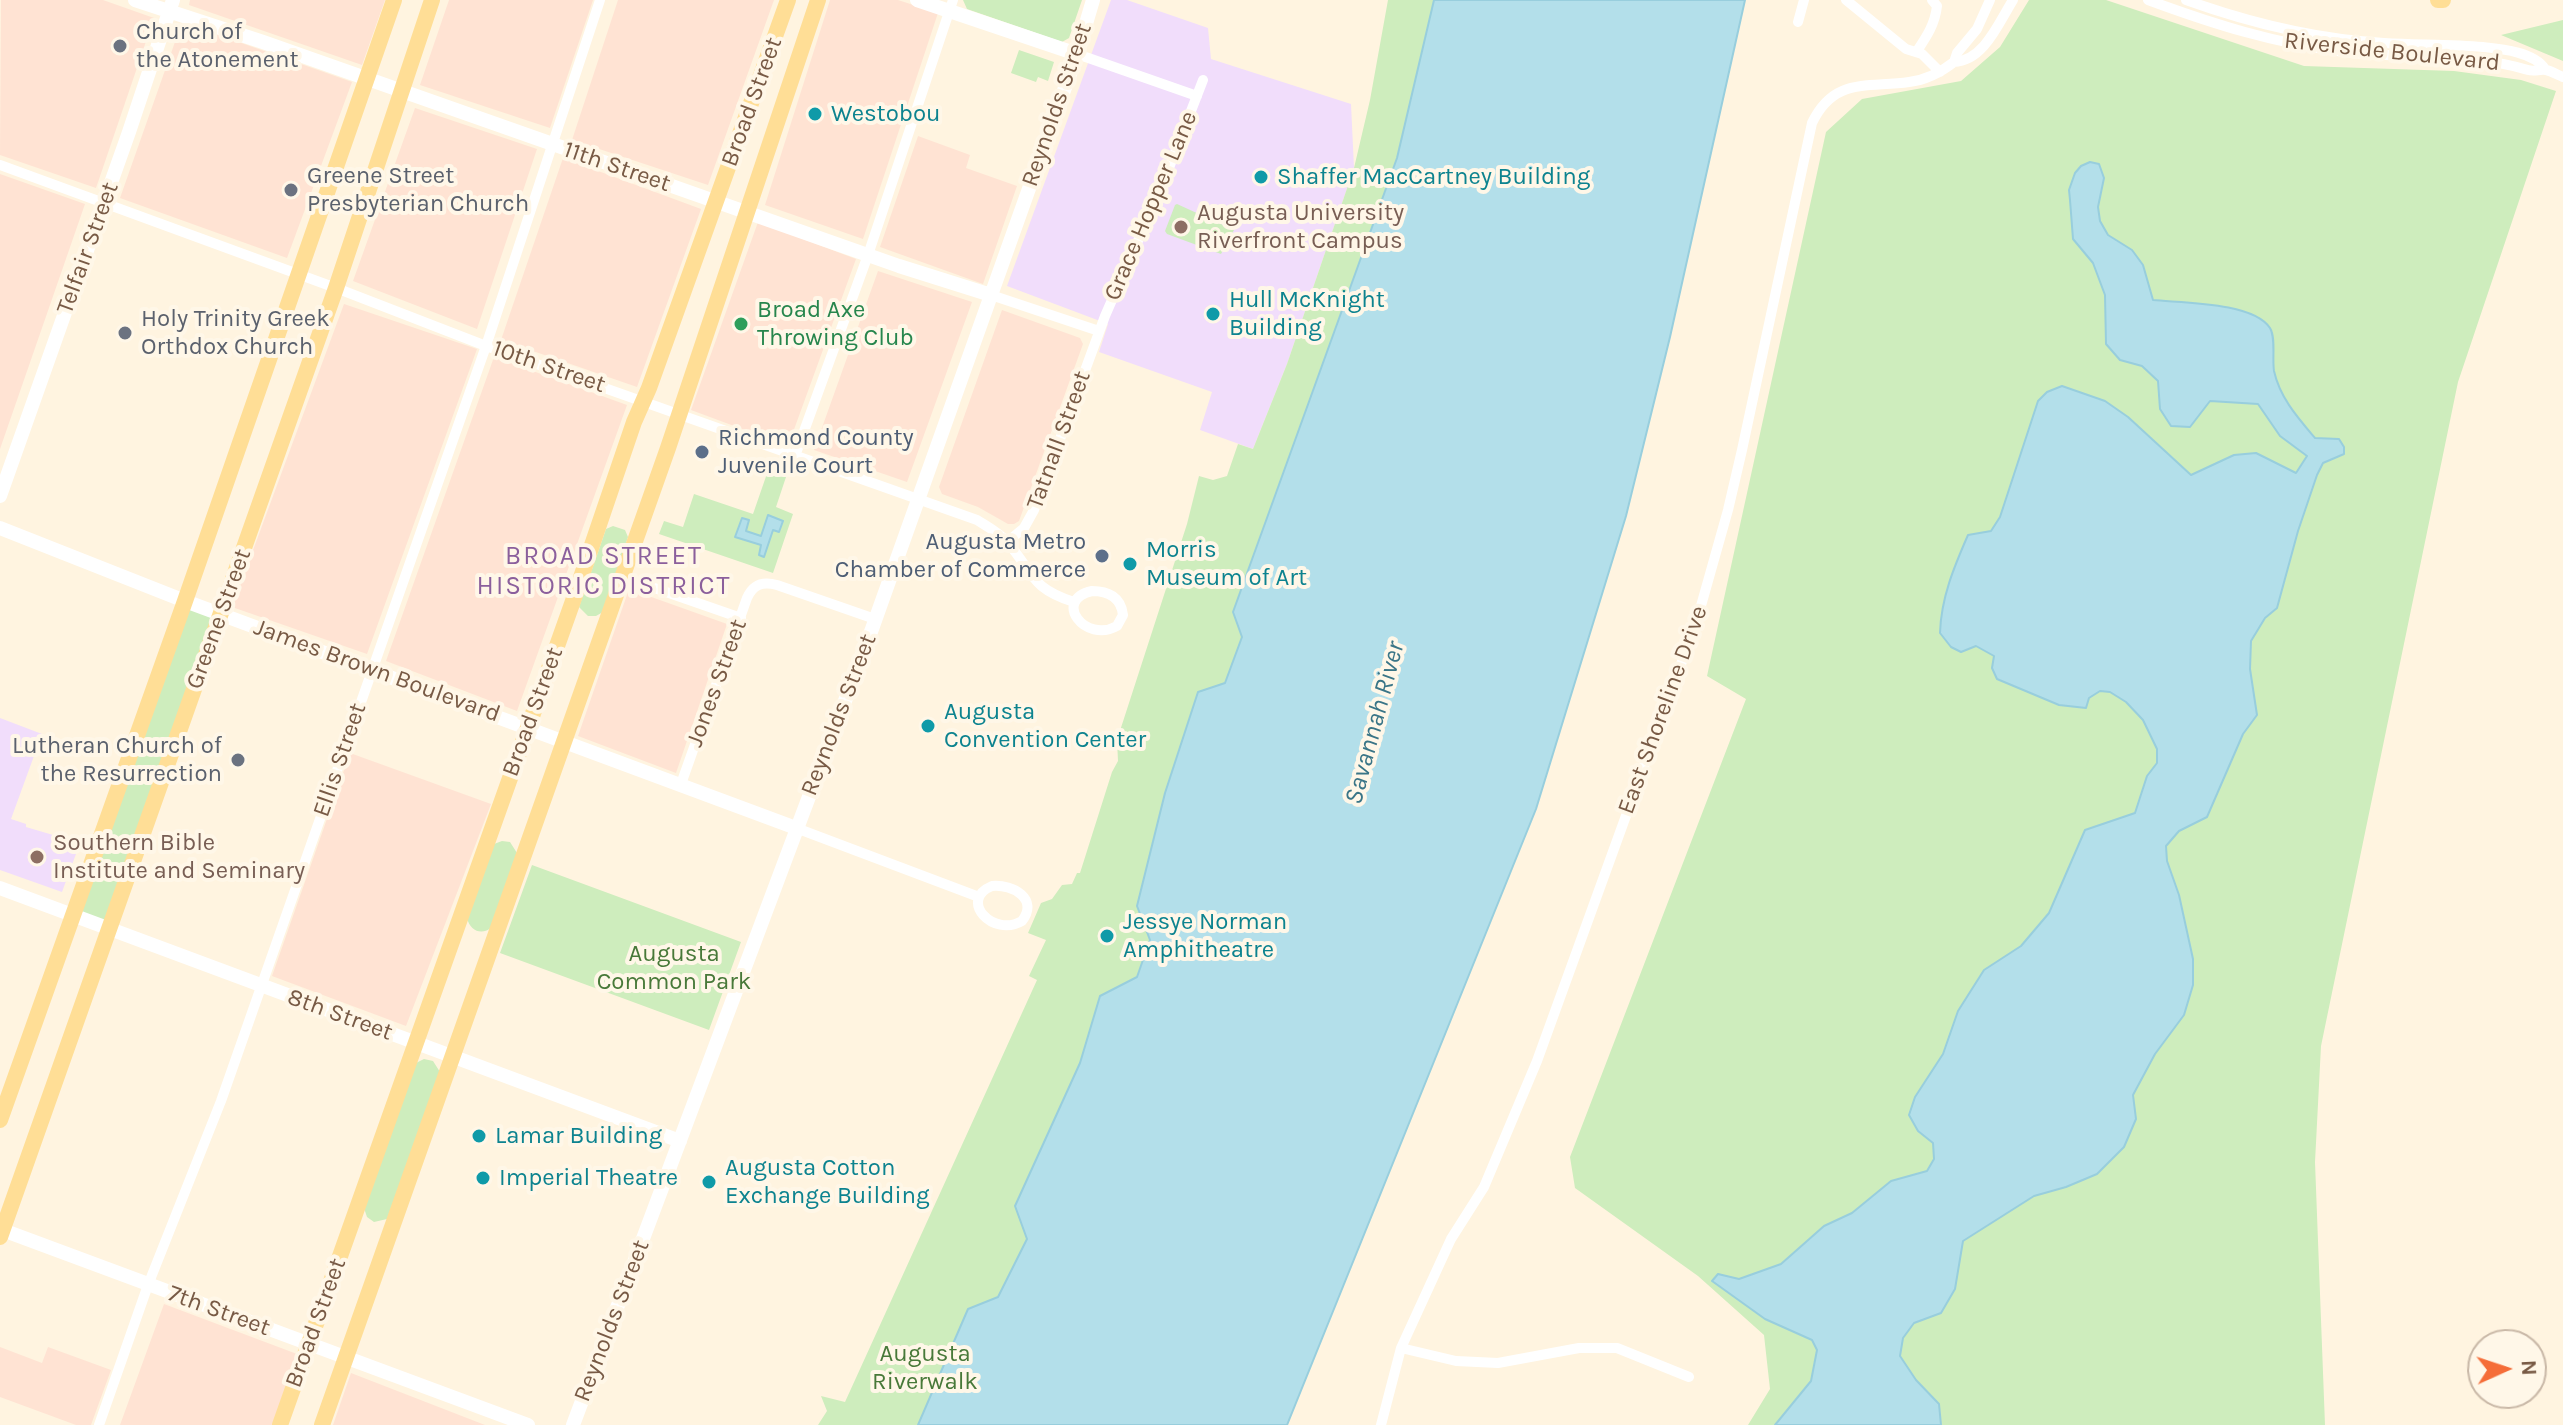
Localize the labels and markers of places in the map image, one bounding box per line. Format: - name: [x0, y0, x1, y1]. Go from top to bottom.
- place label: Church of the Atonement: [136, 18, 299, 74]
- marker: Church of the Atonement: [111, 37, 129, 55]
- place label: Westobou: [831, 100, 941, 128]
- marker: Westobou: [806, 105, 824, 123]
- place label: Greene Street Presbyterian Church: [307, 162, 529, 218]
- place label: Shaffer MacCartney Building: [1277, 163, 1590, 191]
- marker: Shaffer MacCartney Building: [1252, 168, 1270, 186]
- marker: Greene Street Presbyterian Church: [282, 181, 300, 199]
- place label: Augusta University Riverfront Campus: [1197, 199, 1404, 255]
- marker: Augusta University Riverfront Campus: [1172, 218, 1190, 236]
- place label: Hull McKnight Building: [1229, 286, 1385, 342]
- place label: Broad Axe Throwing Club: [757, 296, 914, 352]
- place label: Holy Trinity Greek Orthdox Church: [141, 305, 330, 361]
- marker: Hull McKnight Building: [1204, 305, 1222, 323]
- marker: Broad Axe Throwing Club: [732, 315, 750, 333]
- marker: Holy Trinity Greek Orthdox Church: [116, 324, 134, 342]
- place label: Richmond County Juvenile Court: [718, 424, 914, 480]
- marker: Richmond County Juvenile Court: [693, 443, 711, 461]
- place label: Augusta Metro Chamber of Commerce: [835, 528, 1086, 584]
- place label: Morris Museum of Art: [1146, 536, 1307, 592]
- marker: Augusta Metro Chamber of Commerce: [1093, 547, 1111, 565]
- marker: Morris Museum of Art: [1121, 555, 1139, 573]
- place label: Augusta Convention Center: [944, 698, 1146, 754]
- marker: Augusta Convention Center: [919, 717, 937, 735]
- place label: Lutheran Church of the Resurrection: [12, 732, 222, 788]
- marker: Lutheran Church of the Resurrection: [229, 751, 247, 769]
- place label: Southern Bible Institute and Seminary: [53, 829, 305, 885]
- marker: Southern Bible Institute and Seminary: [28, 848, 46, 866]
- place label: Jessye Norman Amphitheatre: [1123, 908, 1287, 964]
- marker: Jessye Norman Amphitheatre: [1098, 927, 1116, 945]
- place label: Lamar Building: [495, 1122, 662, 1150]
- marker: Lamar Building: [470, 1127, 488, 1145]
- place label: Augusta Cotton Exchange Building: [725, 1154, 930, 1210]
- place label: Imperial Theatre: [499, 1164, 678, 1192]
- marker: Imperial Theatre: [474, 1169, 492, 1187]
- marker: Augusta Cotton Exchange Building: [700, 1173, 718, 1191]

